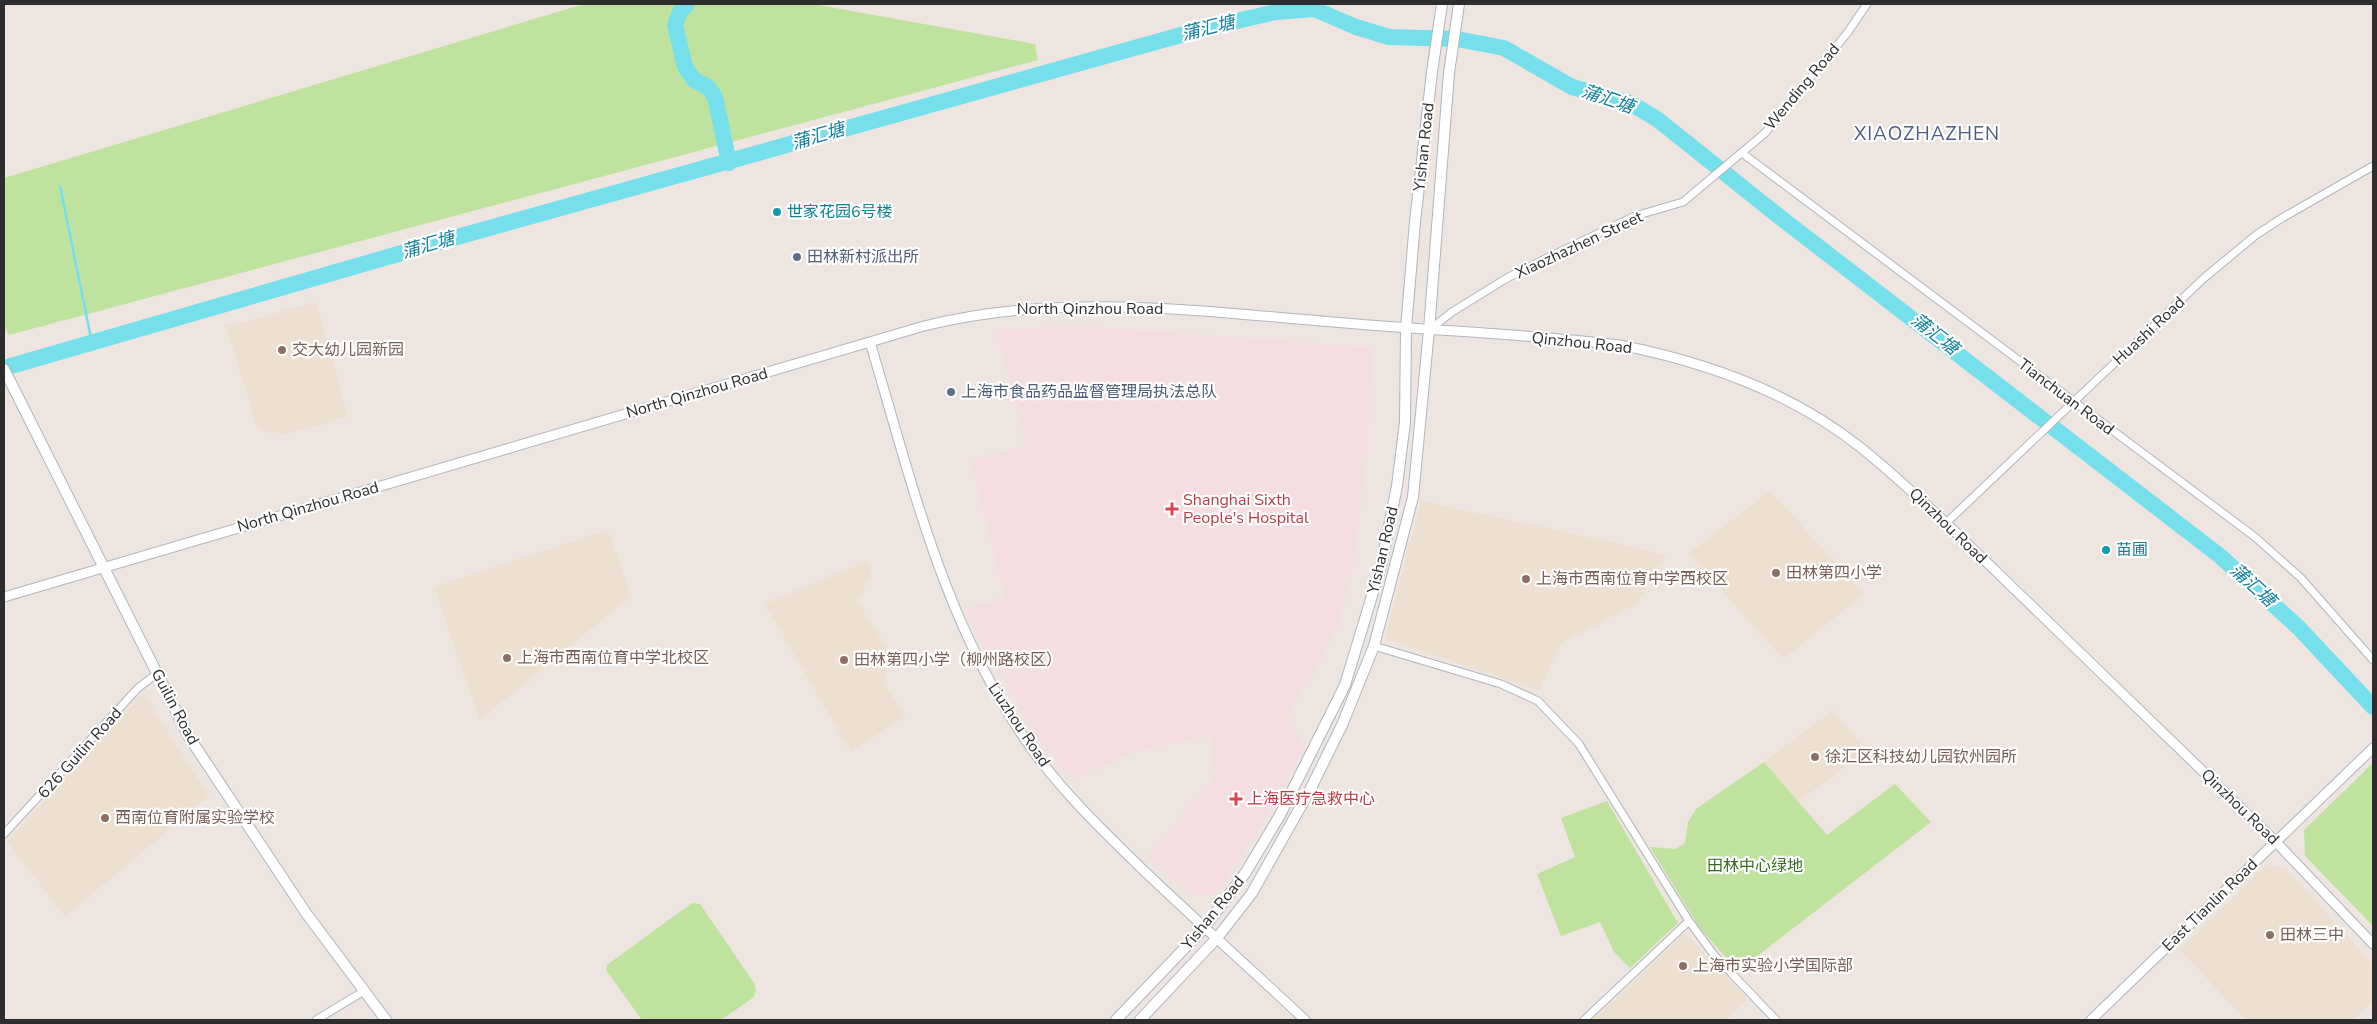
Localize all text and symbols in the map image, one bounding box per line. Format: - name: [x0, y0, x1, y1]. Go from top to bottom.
- water label: 蒲汇塘: [1179, 9, 1240, 46]
- street label: Wending Road: [1759, 39, 1845, 135]
- water label: 蒲汇塘: [1579, 79, 1640, 120]
- street label: Yishan Road: [1408, 102, 1440, 193]
- water label: 蒲汇塘: [789, 116, 850, 155]
- district label: XIAOZHAZHEN: [1854, 121, 2000, 147]
- place label: 世家花园6号楼: [787, 201, 893, 223]
- marker: 世家花园6号楼: [771, 206, 783, 218]
- street label: Xiaozhazhen Street: [1512, 206, 1647, 284]
- water label: 蒲汇塘: [399, 225, 460, 264]
- place label: 田林新村派出所: [807, 246, 919, 268]
- marker: 田林新村派出所: [791, 251, 803, 263]
- street label: Huashi Road: [2108, 292, 2190, 370]
- street label: North Qinzhou Road: [1017, 298, 1163, 320]
- water label: 蒲汇塘: [1906, 308, 1966, 362]
- street label: Qinzhou Road: [1531, 327, 1633, 359]
- place label: 交大幼儿园新园: [292, 339, 404, 361]
- marker: 交大幼儿园新园: [276, 344, 288, 356]
- street label: Tianchuan Road: [2013, 354, 2119, 440]
- street label: North Qinzhou Road: [624, 362, 770, 424]
- place label: 上海市食品药品监督管理局执法总队: [961, 381, 1217, 403]
- marker: 上海市食品药品监督管理局执法总队: [945, 386, 957, 398]
- street label: North Qinzhou Road: [235, 476, 381, 538]
- street label: Qinzhou Road: [1904, 483, 1992, 569]
- place label: Shanghai Sixth People's Hospital: [1183, 489, 1309, 529]
- marker: Shanghai Sixth People's Hospital: [1165, 502, 1179, 516]
- street label: Yishan Road: [1362, 504, 1404, 597]
- place label: 苗圃: [2116, 539, 2148, 561]
- marker: 苗圃: [2100, 544, 2112, 556]
- water label: 蒲汇塘: [2225, 558, 2283, 614]
- place label: 田林第四小学: [1786, 562, 1882, 584]
- marker: 田林第四小学: [1770, 567, 1782, 579]
- place label: 上海市西南位育中学西校区: [1536, 568, 1728, 590]
- marker: 上海市西南位育中学西校区: [1520, 573, 1532, 585]
- place label: 上海市西南位育中学北校区: [517, 647, 709, 669]
- place label: 田林第四小学（柳州路校区）: [854, 649, 1062, 671]
- marker: 上海市西南位育中学北校区: [501, 652, 513, 664]
- marker: 田林第四小学（柳州路校区）: [838, 654, 850, 666]
- street label: Guilin Road: [146, 665, 204, 749]
- street label: Liuzhou Road: [983, 679, 1055, 771]
- street label: 626 Guilin Road: [33, 703, 127, 803]
- place label: 徐汇区科技幼儿园钦州园所: [1825, 746, 2017, 768]
- marker: 徐汇区科技幼儿园钦州园所: [1809, 751, 1821, 763]
- street label: Qinzhou Road: [2196, 764, 2284, 850]
- place label: 上海医疗急救中心: [1247, 788, 1375, 810]
- marker: 上海医疗急救中心: [1229, 792, 1243, 806]
- place label: 西南位育附属实验学校: [115, 807, 275, 829]
- marker: 西南位育附属实验学校: [99, 812, 111, 824]
- street label: East Tianlin Road: [2157, 854, 2263, 956]
- park label: 田林中心绿地: [1707, 855, 1803, 877]
- street label: Yishan Road: [1176, 872, 1250, 955]
- place label: 田林三中: [2280, 924, 2344, 946]
- marker: 田林三中: [2264, 929, 2276, 941]
- place label: 上海市实验小学国际部: [1693, 955, 1853, 977]
- marker: 上海市实验小学国际部: [1677, 960, 1689, 972]

